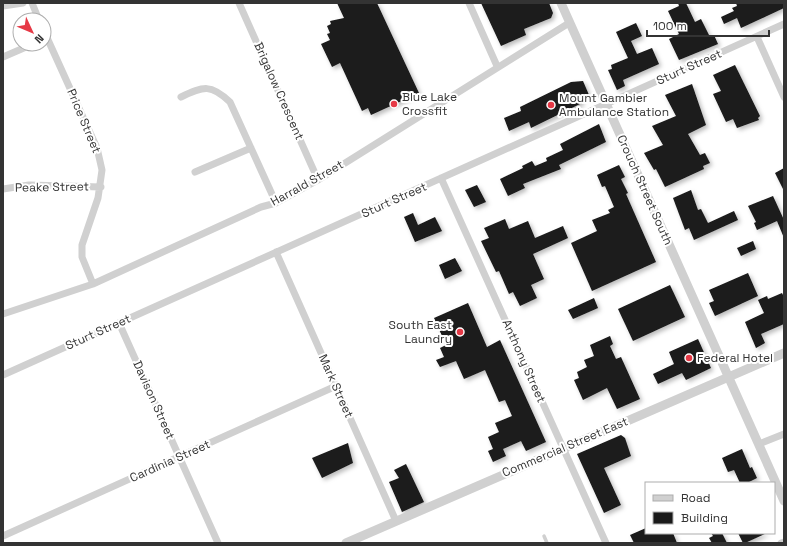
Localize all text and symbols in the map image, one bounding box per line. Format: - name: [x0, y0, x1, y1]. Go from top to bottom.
- north arrow: [12, 12, 52, 52]
- scale bar: [647, 12, 769, 38]
- text: 100 m: [653, 18, 687, 34]
- text: N: [32, 31, 47, 46]
- street label: Brigalow Crescent: [250, 40, 308, 142]
- street label: Sturt Street: [654, 45, 724, 89]
- street label: Price Street: [63, 86, 105, 156]
- place label: Blue Lake Crossfit: [402, 89, 457, 119]
- place label: Mount Gambier Ambulance Station: [559, 90, 669, 120]
- marker: Blue Lake Crossfit: [389, 99, 399, 109]
- marker: Mount Gambier Ambulance Station: [546, 100, 556, 110]
- street label: Crouch Street South: [613, 132, 677, 248]
- street label: Harrald Street: [268, 156, 346, 210]
- street label: Peake Street: [15, 178, 89, 196]
- street label: Sturt Street: [359, 178, 429, 222]
- street label: Sturt Street: [63, 310, 133, 354]
- place label: South East Laundry: [389, 317, 452, 347]
- street label: Anthony Street: [499, 317, 549, 405]
- marker: South East Laundry: [455, 327, 465, 337]
- place label: Federal Hotel: [697, 350, 773, 366]
- street label: Mark Street: [315, 352, 357, 420]
- marker: Federal Hotel: [684, 353, 694, 363]
- street label: Davison Street: [129, 358, 179, 442]
- street label: Commercial Street East: [500, 413, 630, 481]
- street label: Cardinia Street: [127, 436, 213, 486]
- legend: [645, 482, 775, 534]
- text: Road: [681, 490, 710, 506]
- text: Building: [681, 510, 728, 526]

